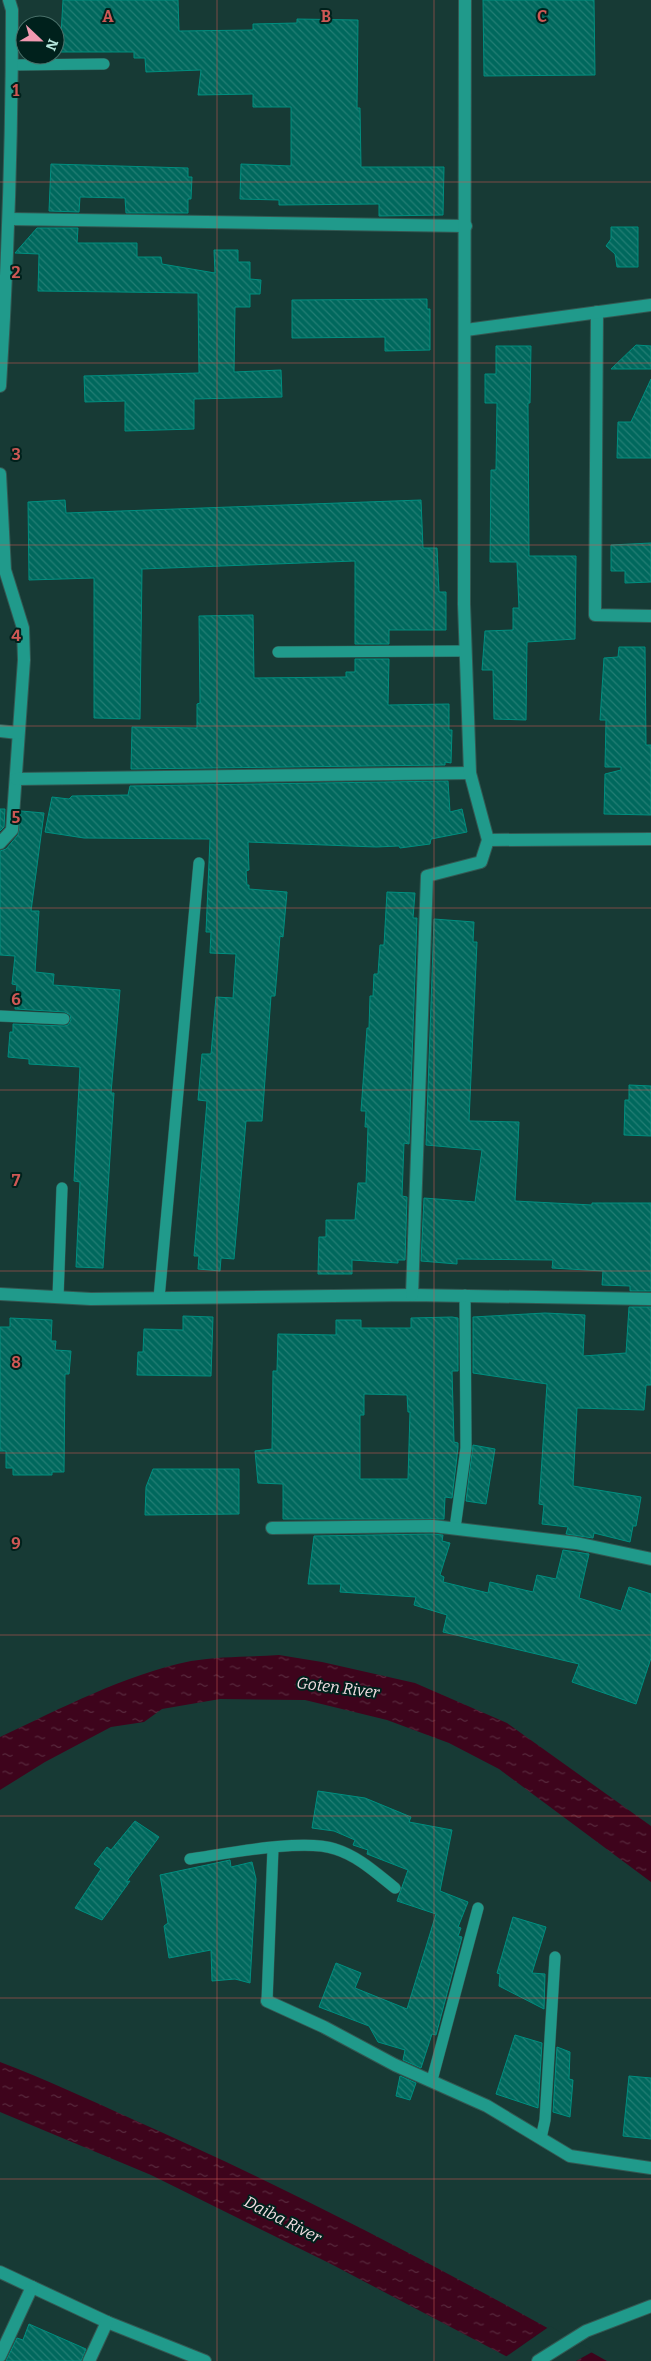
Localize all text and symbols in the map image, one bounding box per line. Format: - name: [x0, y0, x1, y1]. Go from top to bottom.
- text: A: [102, 7, 114, 26]
- text: B: [321, 7, 331, 26]
- text: C: [537, 7, 547, 26]
- north arrow: [15, 15, 65, 65]
- text: N: [42, 36, 61, 53]
- text: 1: [13, 81, 20, 100]
- text: 2: [11, 263, 21, 282]
- text: 3: [11, 445, 21, 464]
- text: 4: [11, 626, 21, 645]
- text: 5: [12, 808, 21, 827]
- text: 6: [11, 990, 21, 1009]
- text: 7: [12, 1171, 21, 1190]
- text: 8: [11, 1353, 21, 1372]
- text: 9: [11, 1534, 21, 1553]
- water label: Goten River: [295, 1673, 382, 1702]
- water label: Daiba River: [241, 2192, 326, 2248]

